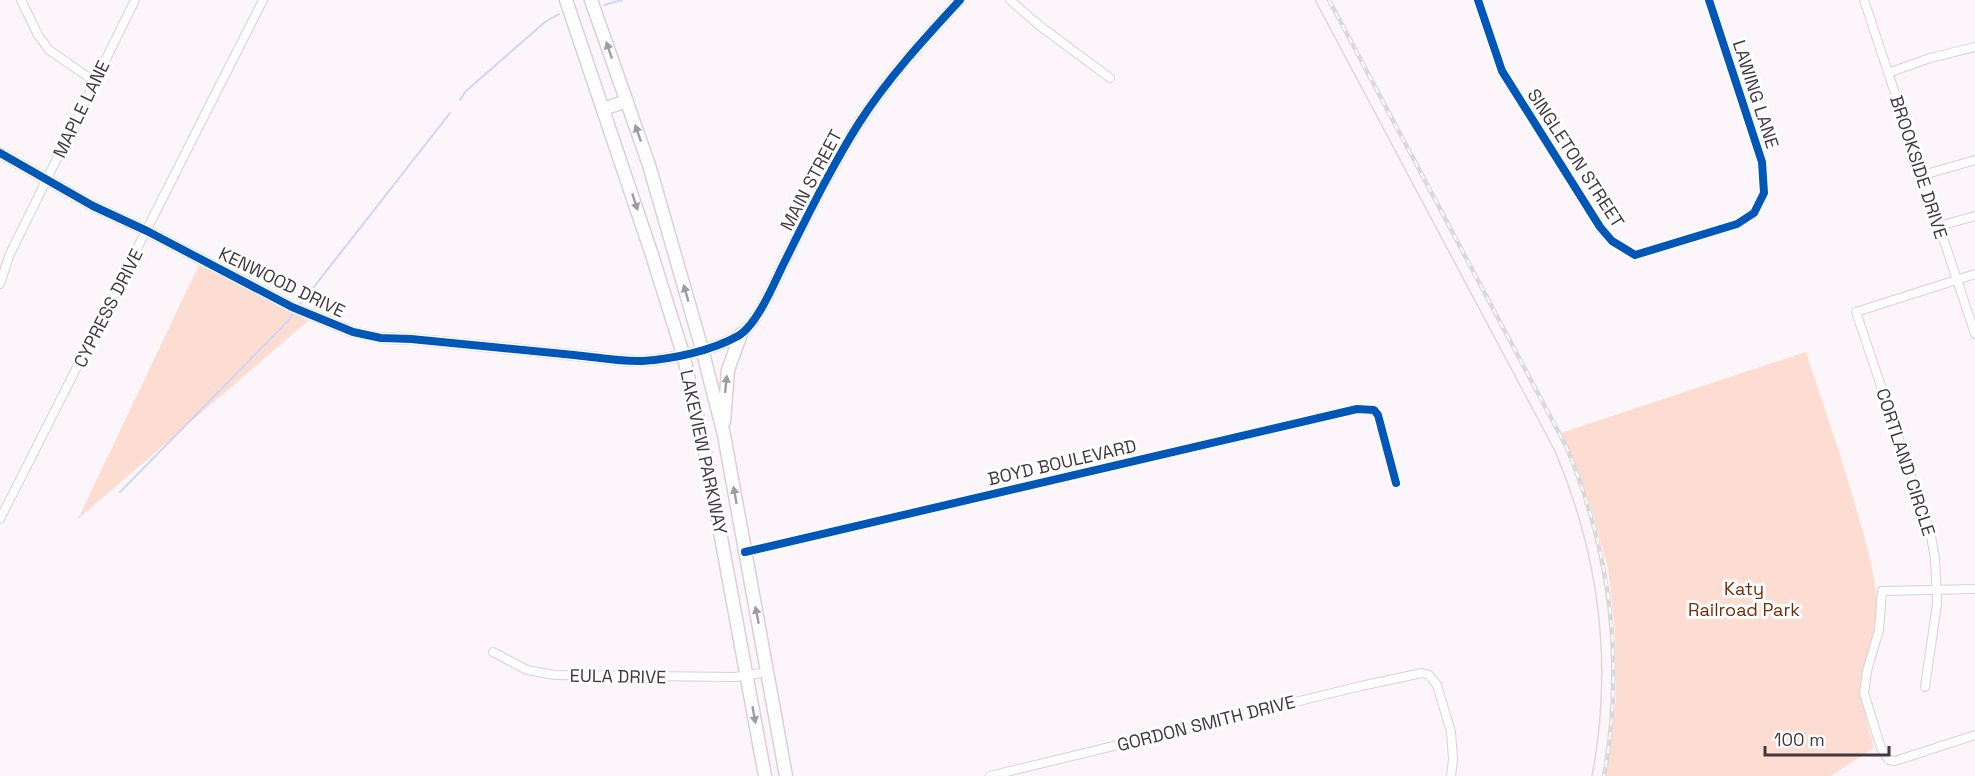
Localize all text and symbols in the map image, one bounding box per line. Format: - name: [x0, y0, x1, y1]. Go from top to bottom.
- street label: LAWING LANE: [1728, 37, 1784, 151]
- one-way arrow: [603, 41, 613, 59]
- street label: MAPLE LANE: [48, 57, 114, 161]
- street label: SINGLETON STREET: [1522, 84, 1630, 232]
- street label: BROOKSIDE DRIVE: [1885, 92, 1953, 242]
- one-way arrow: [633, 124, 643, 142]
- street label: MAIN STREET: [775, 125, 847, 234]
- one-way arrow: [630, 193, 640, 211]
- street label: KENWOOD DRIVE: [215, 241, 349, 323]
- street label: CYPRESS DRIVE: [68, 245, 148, 371]
- one-way arrow: [681, 284, 690, 302]
- street label: LAKEVIEW PARKWAY: [675, 367, 733, 537]
- one-way arrow: [721, 374, 731, 393]
- street label: CORTLAND CIRCLE: [1871, 385, 1941, 539]
- street label: BOYD BOULEVARD: [985, 434, 1139, 490]
- one-way arrow: [730, 485, 739, 504]
- park label: Katy Railroad Park: [1688, 577, 1800, 621]
- one-way arrow: [752, 605, 761, 624]
- street label: EULA DRIVE: [569, 664, 667, 688]
- street label: GORDON SMITH DRIVE: [1115, 690, 1297, 756]
- one-way arrow: [750, 706, 759, 725]
- scale bar: [1765, 719, 1890, 757]
- text: 100 m: [1774, 728, 1825, 751]

